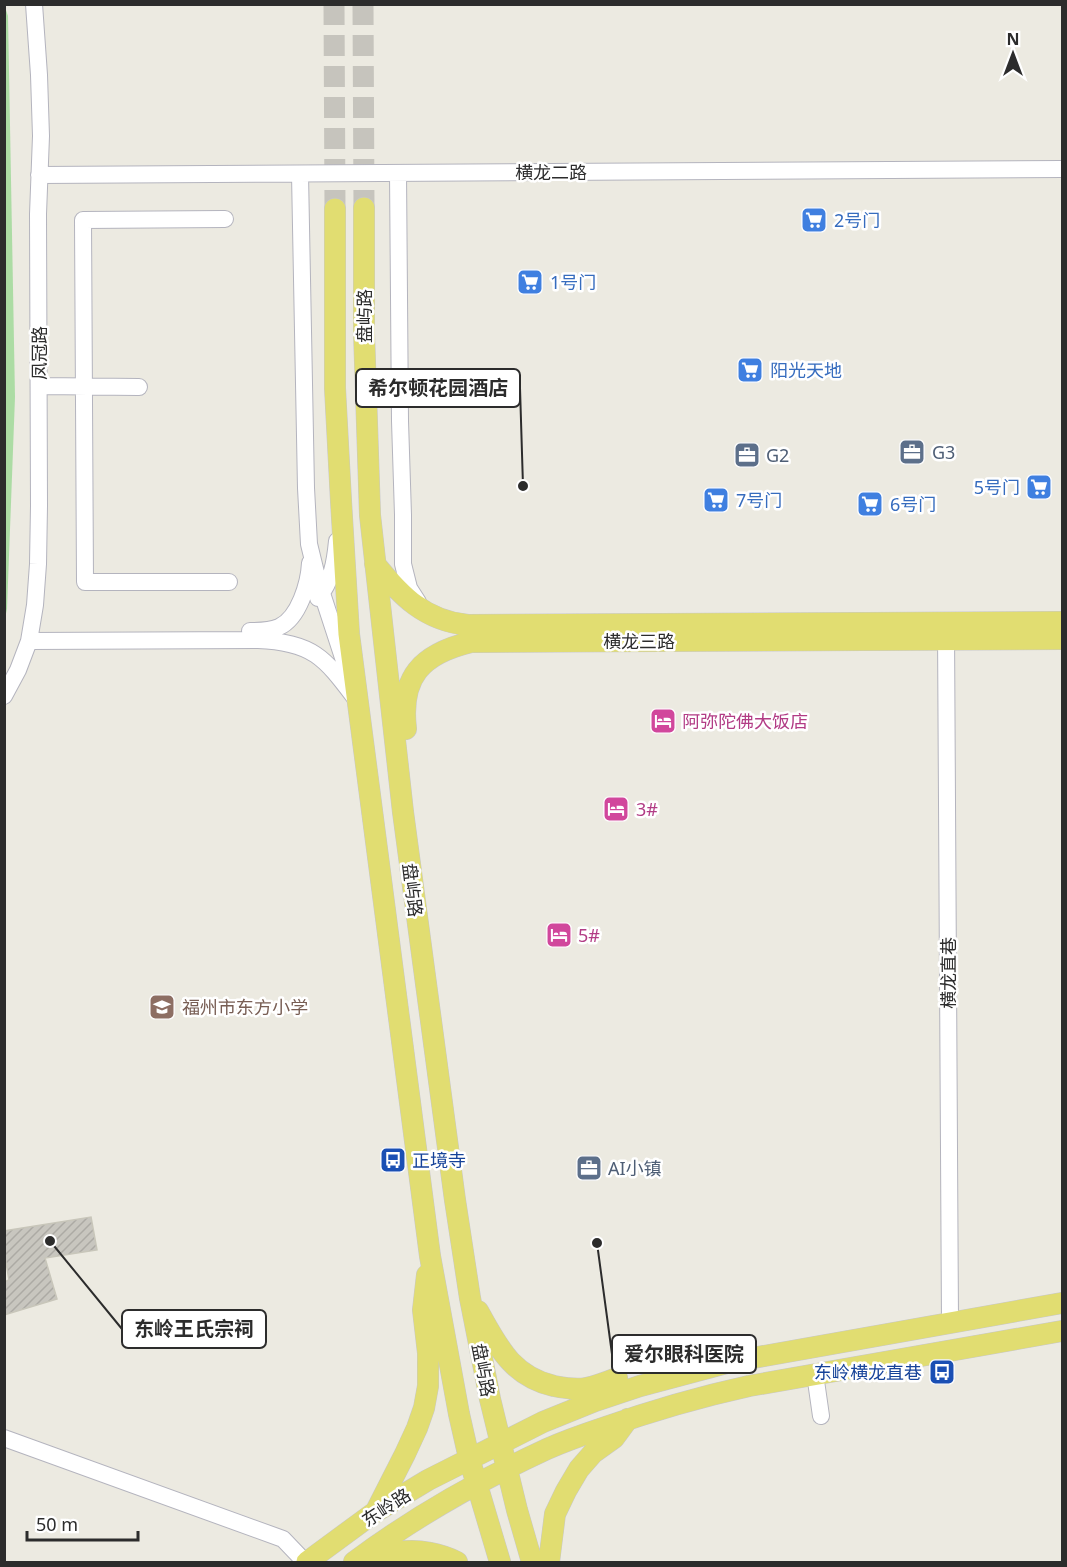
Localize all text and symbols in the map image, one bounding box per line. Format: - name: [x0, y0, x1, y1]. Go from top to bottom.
- north arrow: [983, 24, 1043, 84]
- text: N: [1006, 28, 1020, 50]
- street label: 横龙二路: [515, 160, 587, 184]
- supermarket icon: 2号门: [799, 205, 829, 235]
- place label: 2号门: [834, 208, 880, 232]
- supermarket icon: 1号门: [515, 267, 545, 297]
- place label: 1号门: [550, 270, 596, 294]
- street label: 盘屿路: [352, 289, 376, 343]
- street label: 凤冠路: [27, 326, 51, 380]
- supermarket icon: 阳光天地: [735, 355, 765, 385]
- place label: 阳光天地: [770, 358, 842, 382]
- callout: 希尔顿花园酒店: [356, 369, 520, 407]
- text: 希尔顿花园酒店: [368, 374, 508, 401]
- office icon: G3: [897, 437, 927, 467]
- office icon: G2: [732, 440, 762, 470]
- place label: G3: [932, 440, 955, 464]
- place label: G2: [766, 443, 789, 467]
- supermarket icon: 5号门: [1024, 472, 1054, 502]
- place label: 5号门: [974, 475, 1020, 499]
- supermarket icon: 7号门: [701, 485, 731, 515]
- place label: 7号门: [736, 488, 782, 512]
- supermarket icon: 6号门: [855, 489, 885, 519]
- place label: 6号门: [890, 492, 936, 516]
- street label: 横龙三路: [603, 629, 675, 653]
- hotel icon: 阿弥陀佛大饭店: [648, 706, 678, 736]
- place label: 阿弥陀佛大饭店: [682, 709, 808, 733]
- hotel icon: 3#: [601, 794, 631, 824]
- place label: 3#: [636, 797, 658, 821]
- street label: 盘屿路: [398, 862, 428, 918]
- hotel icon: 5#: [544, 920, 574, 950]
- place label: 5#: [578, 923, 600, 947]
- street label: 横龙直巷: [936, 937, 960, 1009]
- school or university icon: 福州市东方小学: [147, 992, 177, 1022]
- place label: 福州市东方小学: [182, 995, 308, 1019]
- bus stop icon: 正境寺: [378, 1145, 408, 1175]
- place label: 正境寺: [412, 1148, 466, 1172]
- office icon: AI小镇: [574, 1153, 604, 1183]
- place label: AI小镇: [608, 1156, 662, 1180]
- callout: 东岭王氏宗祠: [122, 1310, 266, 1348]
- text: 东岭王氏宗祠: [134, 1315, 254, 1342]
- callout: 爱尔眼科医院: [612, 1335, 756, 1373]
- text: 爱尔眼科医院: [624, 1340, 744, 1367]
- street label: 盘屿路: [467, 1341, 501, 1399]
- bus stop icon: 东岭横龙直巷: [927, 1357, 957, 1387]
- place label: 东岭横龙直巷: [814, 1360, 922, 1384]
- street label: 东岭路: [357, 1482, 415, 1532]
- scale bar: [27, 1504, 138, 1542]
- text: 50 m: [36, 1512, 78, 1536]

